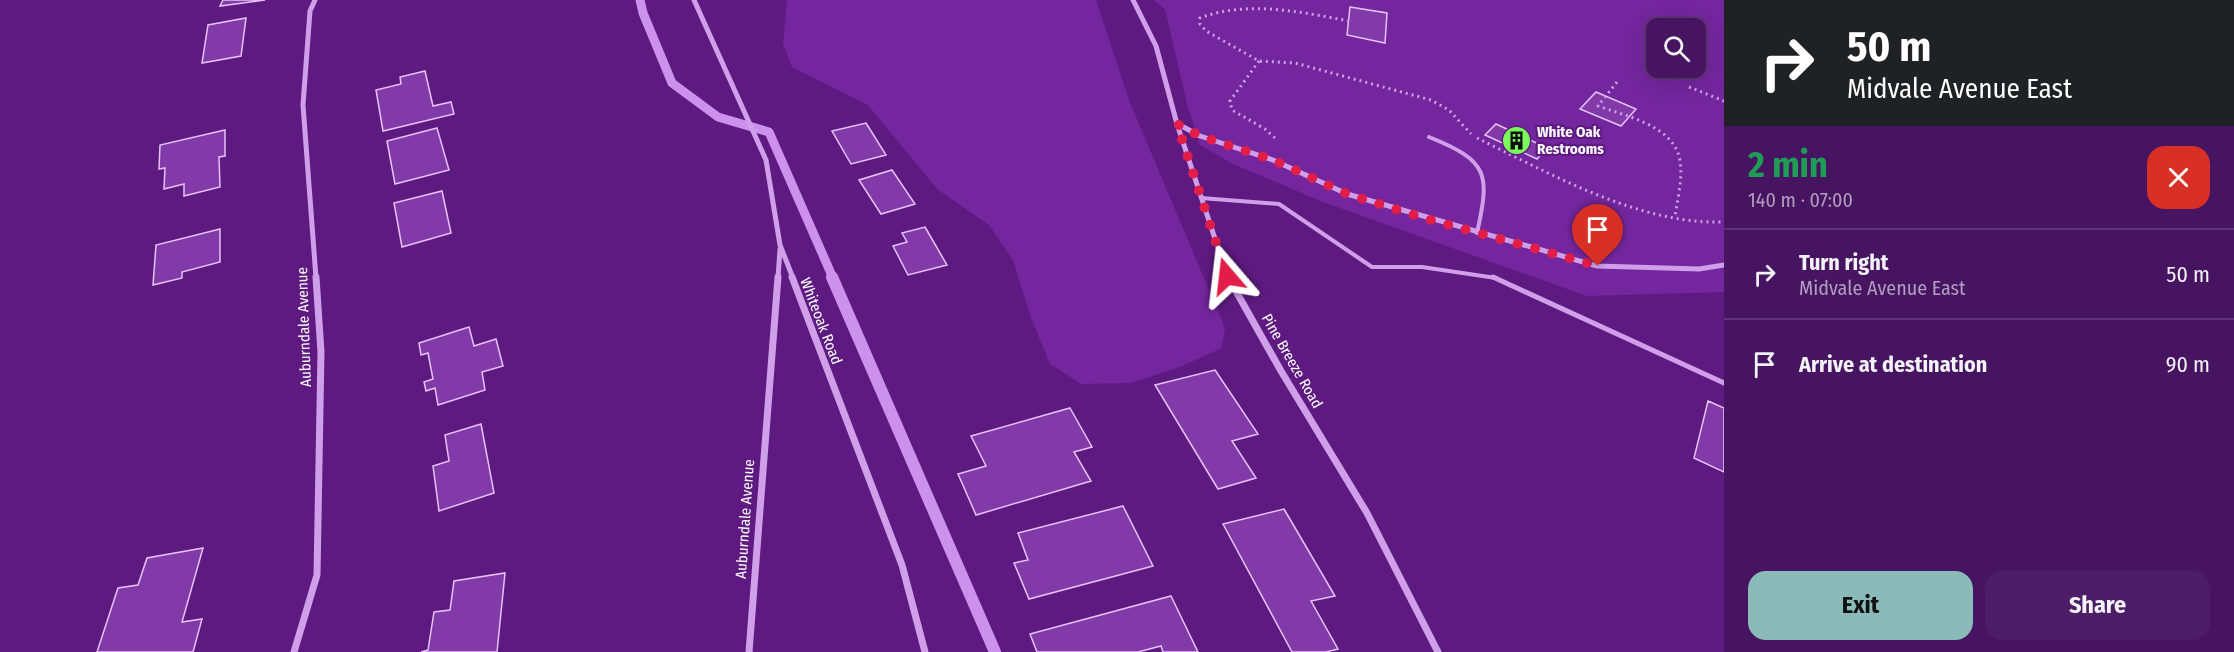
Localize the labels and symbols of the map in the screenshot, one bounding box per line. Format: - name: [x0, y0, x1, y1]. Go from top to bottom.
- place label: White Oak Restrooms: [1537, 123, 1604, 158]
- building icon: White Oak Restrooms: [1500, 125, 1532, 157]
- pin: [1572, 204, 1623, 266]
- position arrow: [1195, 244, 1259, 308]
- street label: Auburndale Avenue: [293, 267, 315, 387]
- street label: Whiteoak Road: [796, 275, 846, 367]
- street label: Pine Breeze Road: [1258, 311, 1326, 411]
- street label: Auburndale Avenue: [732, 459, 758, 579]

